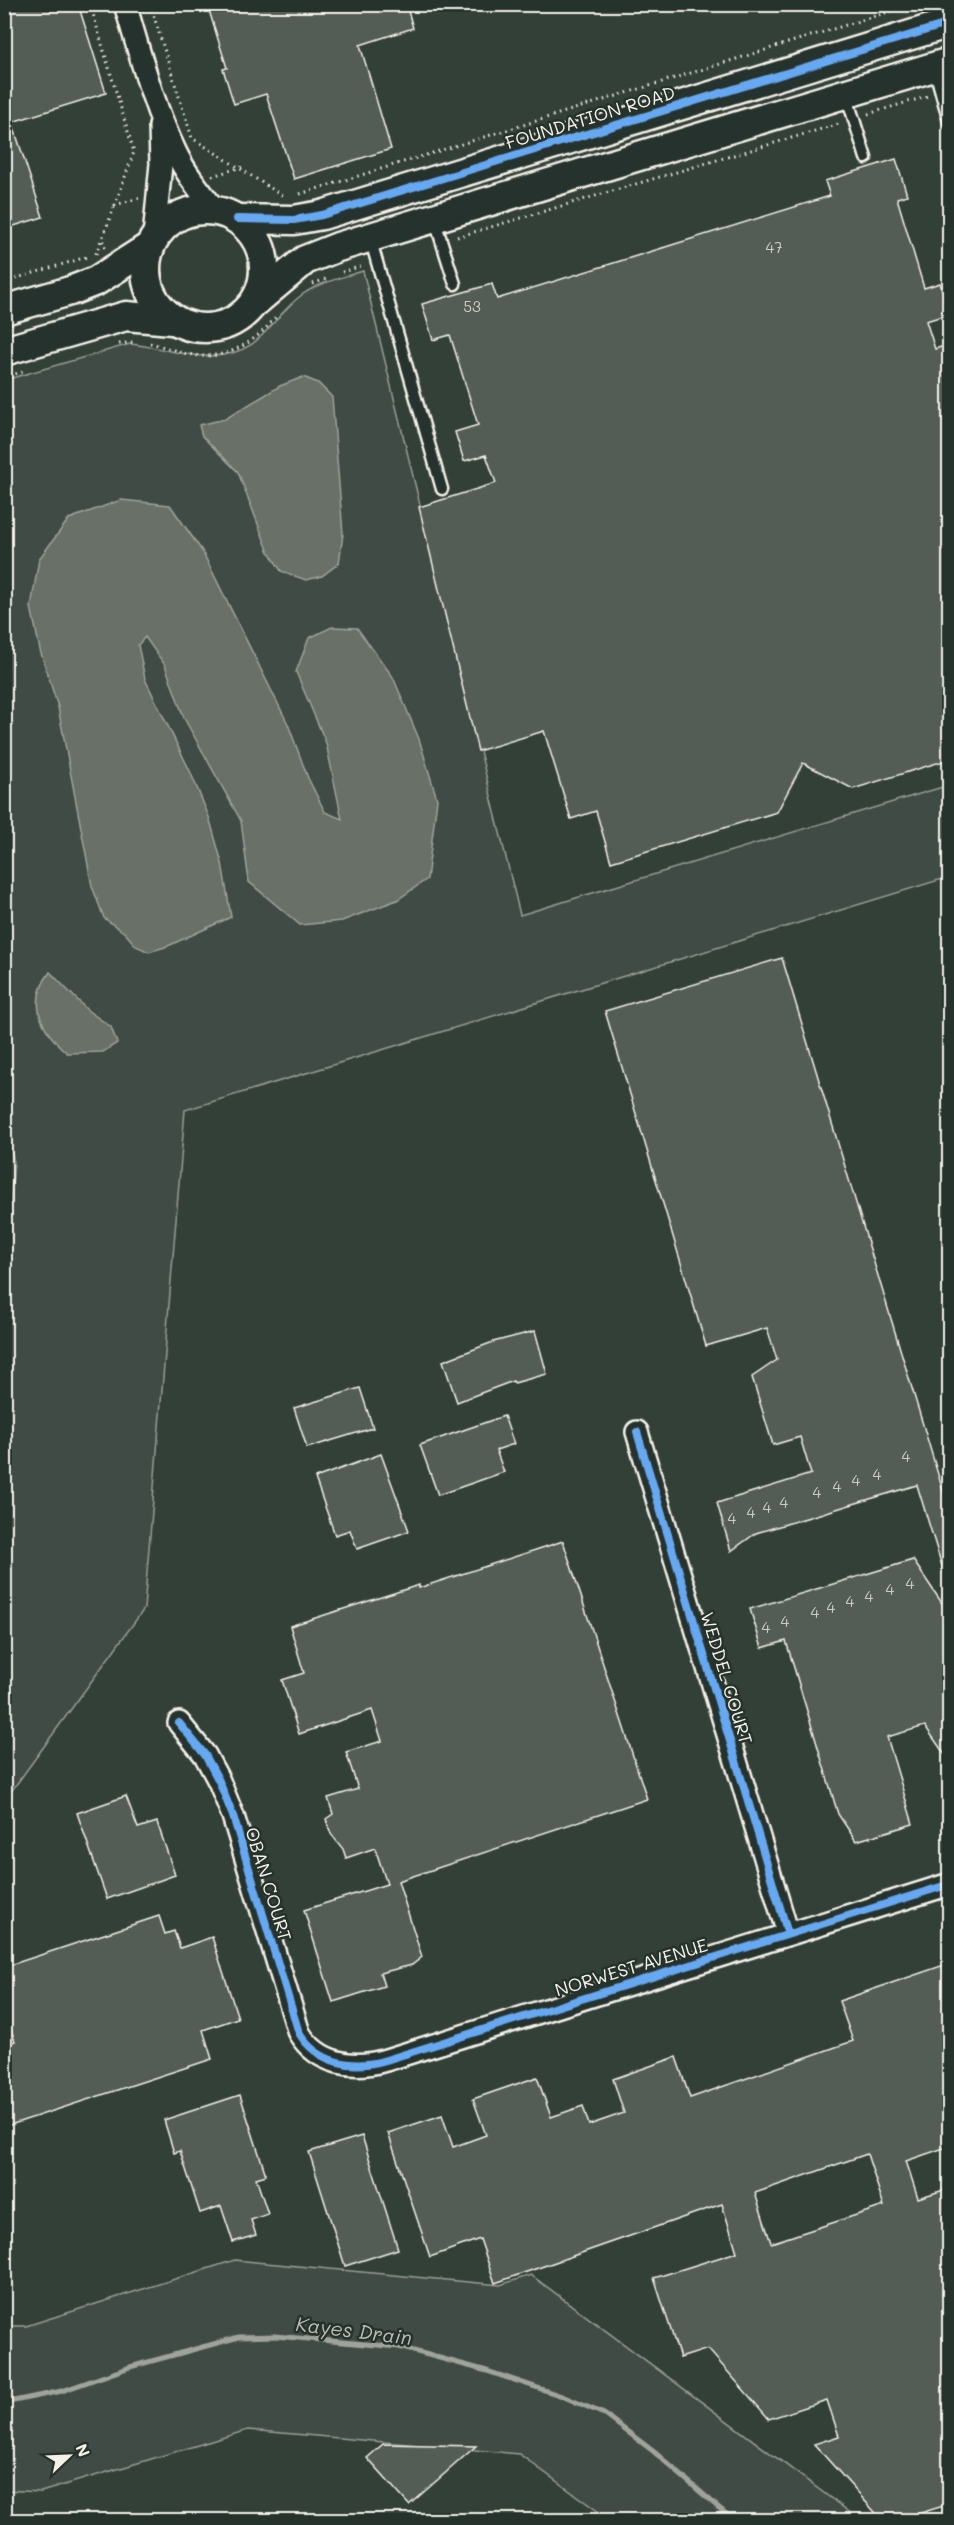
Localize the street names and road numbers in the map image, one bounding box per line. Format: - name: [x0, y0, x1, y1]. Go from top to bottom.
- street label: FOUNDATION ROAD: [502, 80, 678, 154]
- street label: WEDDEL COURT: [695, 1609, 759, 1747]
- street label: OBAN COURT: [240, 1824, 298, 1944]
- street label: NORWEST AVENUE: [552, 1932, 710, 2002]

